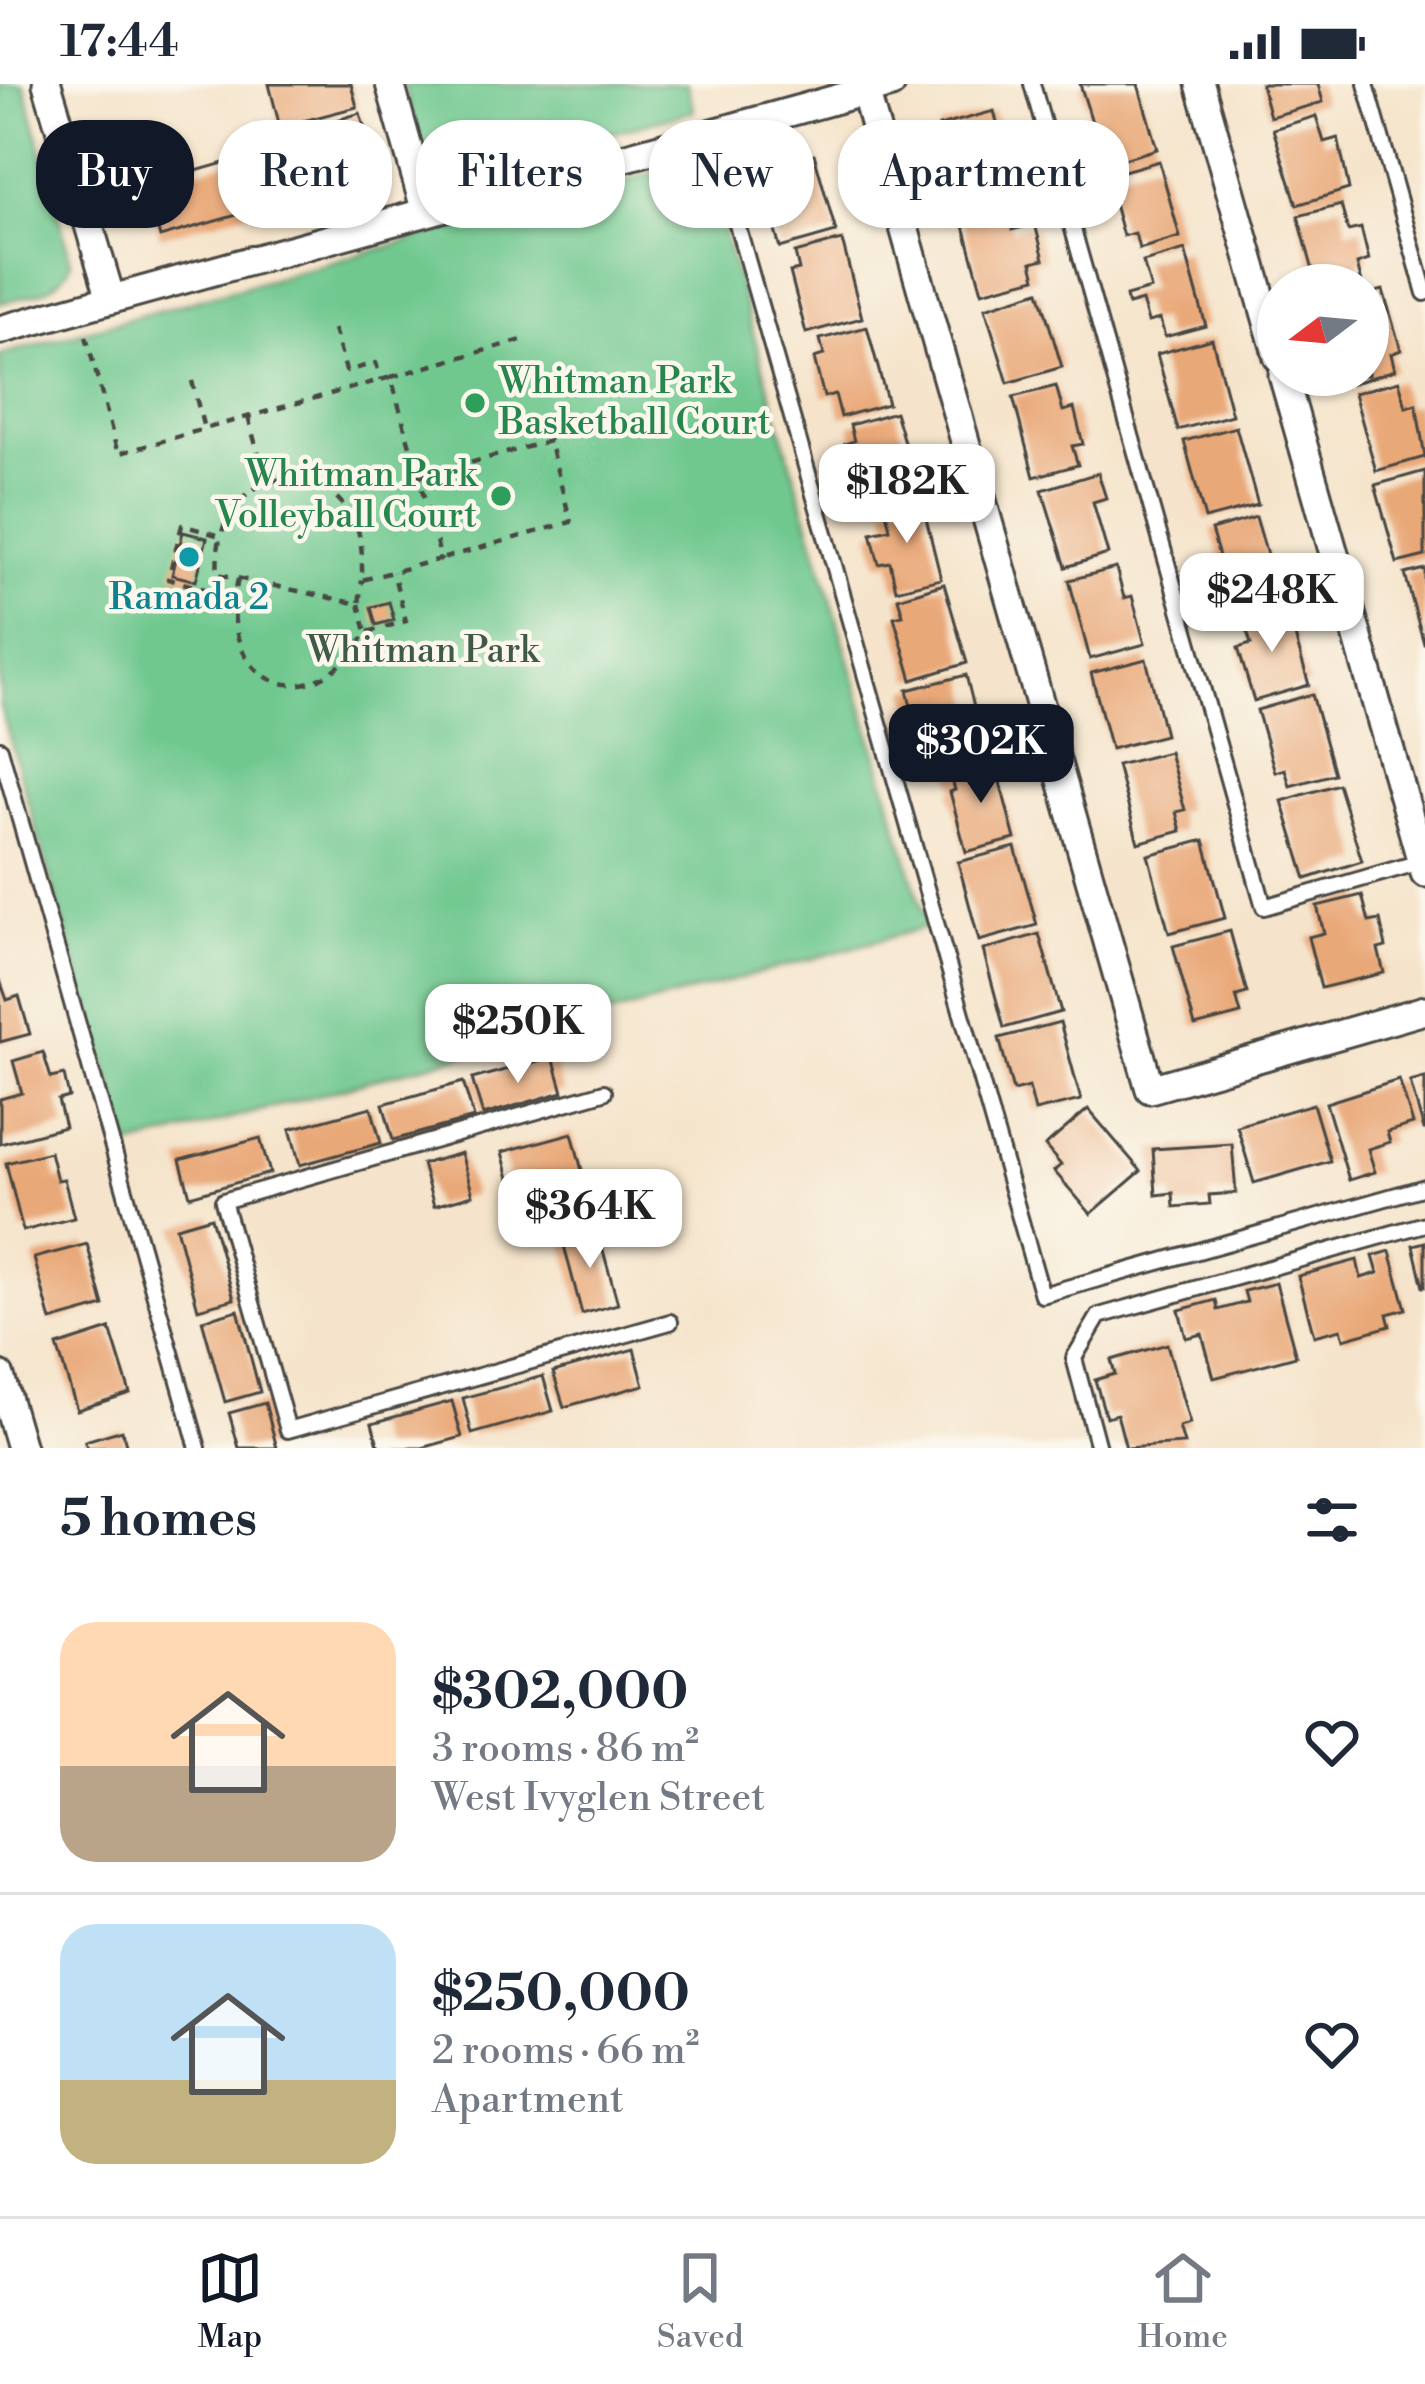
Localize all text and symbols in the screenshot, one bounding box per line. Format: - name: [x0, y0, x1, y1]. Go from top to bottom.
- text: 17:44: [60, 14, 179, 71]
- chip: Buy: [36, 120, 194, 228]
- chip: Rent: [218, 120, 392, 228]
- chip: Filters: [416, 120, 625, 228]
- chip: New: [649, 120, 814, 228]
- chip: Apartment: [838, 120, 1129, 228]
- north arrow: [1257, 264, 1389, 396]
- map controls: [1257, 264, 1389, 396]
- place label: Whitman Park Basketball Court: [498, 360, 771, 446]
- marker: Whitman Park Basketball Court: [462, 390, 488, 416]
- pin: $182K: [823, 444, 991, 546]
- place label: Whitman Park Volleyball Court: [214, 453, 479, 539]
- text: $182K: [846, 458, 968, 507]
- marker: Whitman Park Volleyball Court: [488, 483, 514, 509]
- marker: Ramada 2: [176, 544, 202, 570]
- pin: $248K: [1188, 553, 1356, 655]
- text: $248K: [1207, 567, 1337, 616]
- place label: Ramada 2: [109, 576, 269, 621]
- park label: Whitman Park: [306, 629, 541, 674]
- pin: $302K: [897, 704, 1065, 806]
- text: $302K: [916, 718, 1046, 767]
- pin: $250K: [434, 984, 602, 1086]
- text: $250K: [452, 998, 584, 1047]
- pin: $364K: [506, 1169, 674, 1271]
- text: $364K: [525, 1183, 655, 1232]
- icon: filters: [1299, 1487, 1365, 1553]
- text: 5 homes: [60, 1488, 257, 1552]
- text: $302,000: [432, 1661, 688, 1725]
- icon: home: [156, 1670, 300, 1814]
- icon: heart: [1299, 1709, 1365, 1775]
- text: 3 rooms · 86 m²: [432, 1725, 699, 1774]
- text: West Ivyglen Street: [432, 1774, 765, 1823]
- text: $250,000: [432, 1963, 690, 2027]
- icon: home: [156, 1972, 300, 2116]
- icon: heart: [1299, 2011, 1365, 2077]
- text: 2 rooms · 66 m²: [432, 2027, 699, 2076]
- text: Apartment: [432, 2076, 624, 2125]
- tab: Map: [197, 2245, 263, 2358]
- tab: Saved: [657, 2245, 744, 2358]
- tab: Home: [1137, 2245, 1228, 2358]

